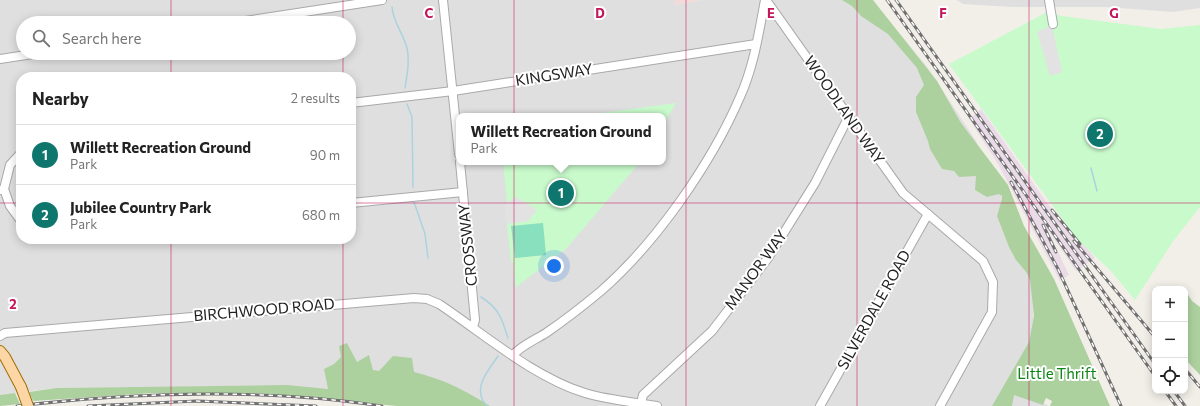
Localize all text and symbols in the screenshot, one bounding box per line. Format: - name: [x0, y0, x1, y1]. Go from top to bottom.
- text: C: [425, 5, 434, 21]
- text: D: [595, 5, 605, 21]
- text: E: [767, 5, 775, 21]
- text: F: [939, 5, 947, 21]
- text: G: [1109, 5, 1119, 21]
- search box: [16, 16, 356, 60]
- icon: search: [30, 27, 52, 49]
- text: Search here: [62, 29, 141, 47]
- street label: WOODLAND WAY: [801, 52, 889, 167]
- street label: KINGSWAY: [514, 59, 594, 89]
- text: Nearby: [32, 88, 89, 109]
- text: 2 results: [291, 90, 340, 106]
- popup: [456, 113, 666, 165]
- pin: 2: [1087, 119, 1113, 149]
- text: Willett Recreation Ground: [470, 122, 652, 140]
- text: Willett Recreation Ground: [70, 138, 251, 156]
- text: Park: [470, 140, 498, 156]
- text: 1: [42, 147, 48, 163]
- text: 90 m: [310, 147, 340, 163]
- text: Park: [70, 156, 97, 172]
- pin: 1: [548, 178, 574, 208]
- text: Jubilee Country Park: [70, 198, 212, 216]
- street label: CROSSWAY: [454, 203, 480, 287]
- text: 2: [41, 207, 49, 223]
- text: 680 m: [302, 207, 340, 223]
- text: Park: [70, 216, 97, 232]
- street label: MANOR WAY: [720, 226, 790, 313]
- street label: SILVERDALE ROAD: [833, 247, 913, 372]
- your location: [544, 256, 564, 276]
- map controls: [1152, 286, 1188, 394]
- button: +: [1152, 286, 1188, 322]
- street label: BIRCHWOOD ROAD: [193, 294, 335, 324]
- text: 2: [9, 296, 17, 312]
- button: −: [1152, 322, 1188, 358]
- button: locate: [1152, 358, 1188, 394]
- park label: Little Thrift: [1017, 364, 1097, 382]

